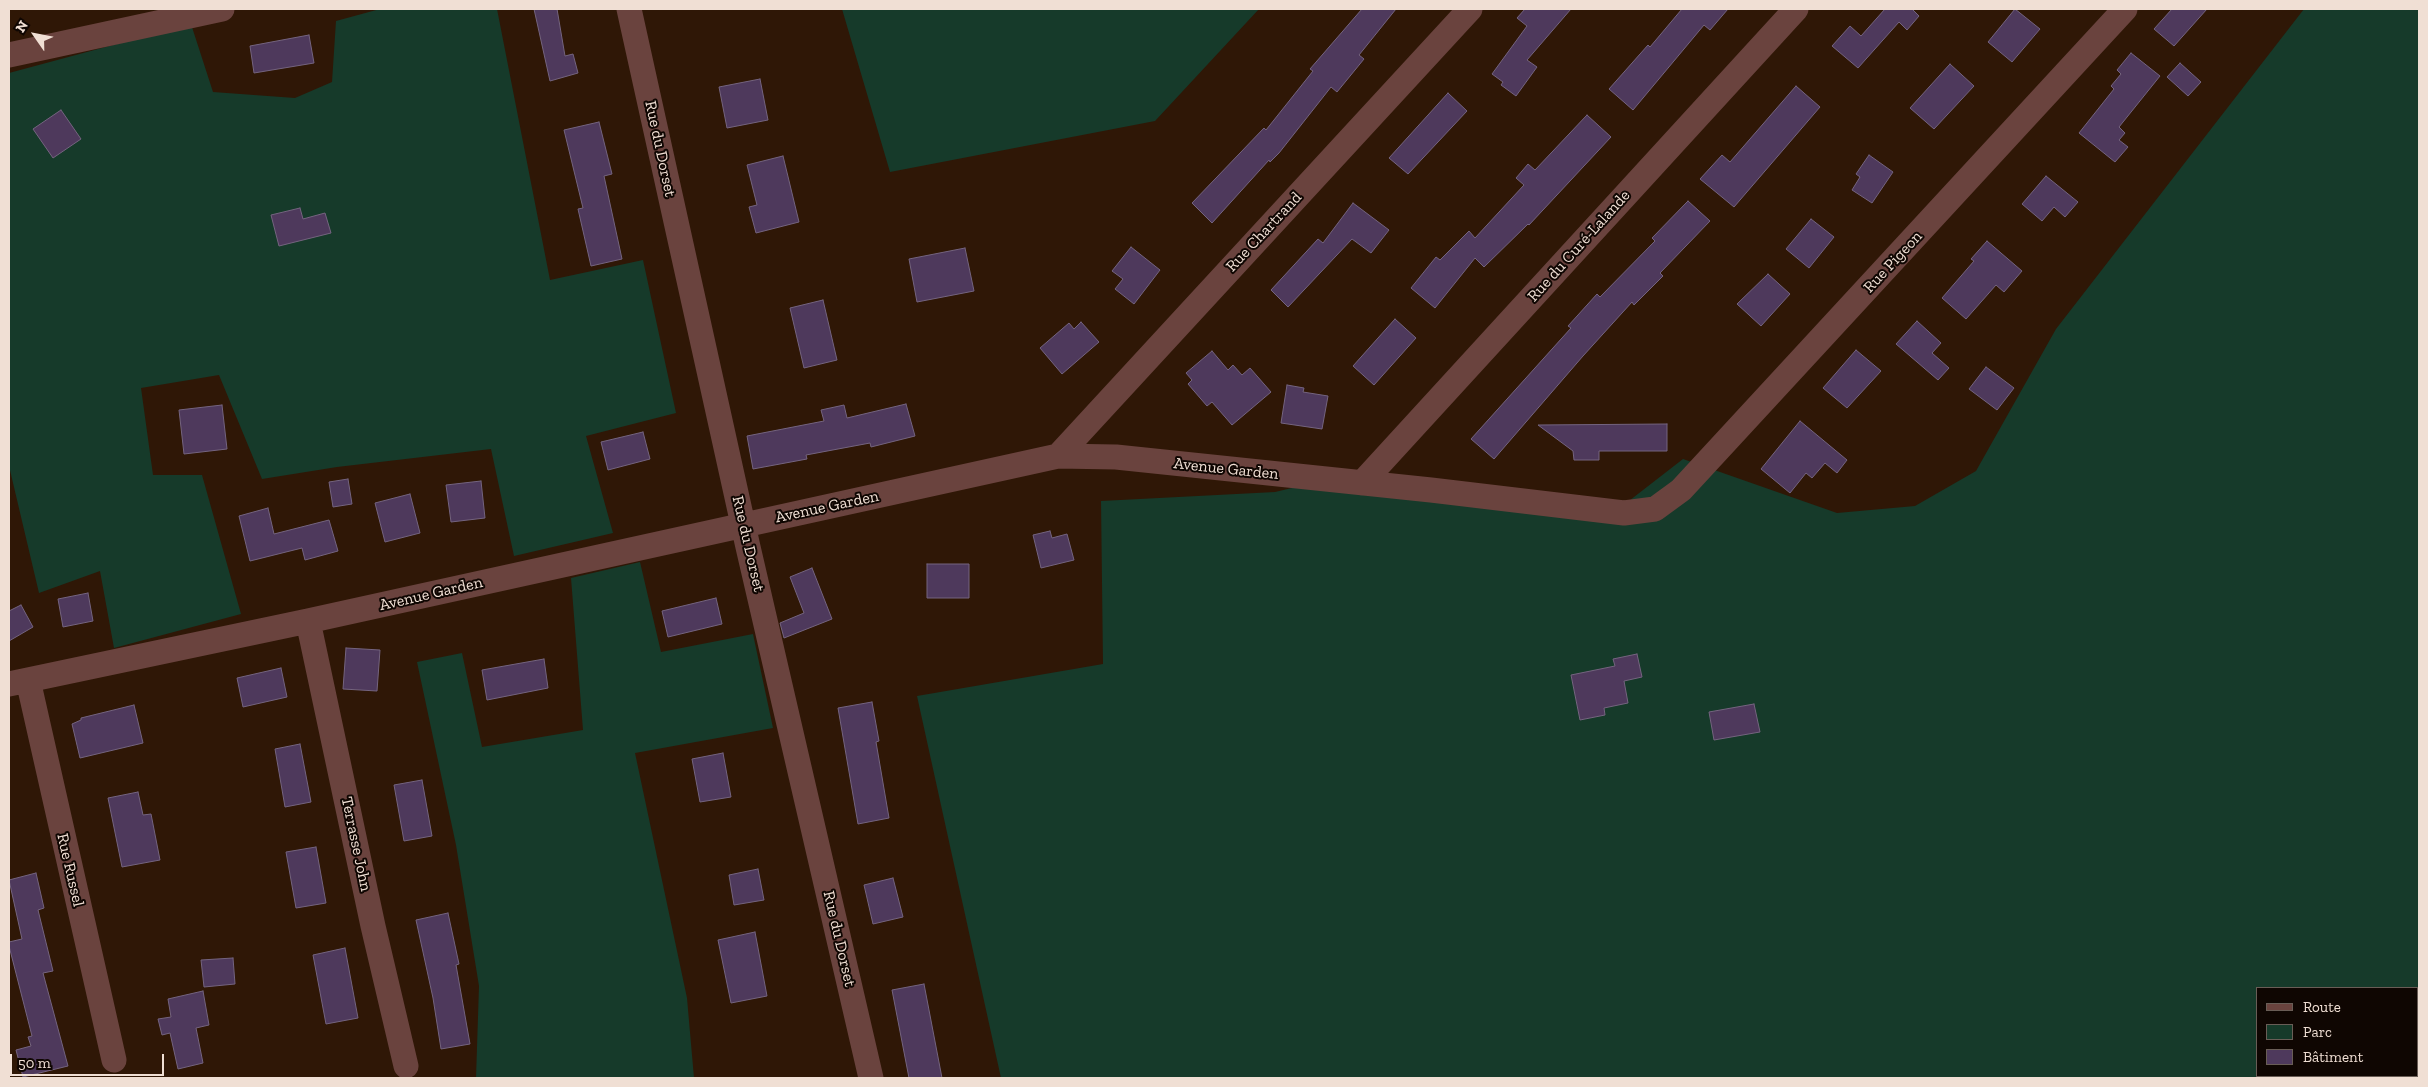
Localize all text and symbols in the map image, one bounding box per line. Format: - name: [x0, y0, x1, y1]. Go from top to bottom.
- north arrow: [10, 10, 60, 60]
- text: N: [12, 17, 32, 36]
- street label: Rue du Dorset: [640, 99, 680, 199]
- street label: Rue du Curé-Lalande: [1524, 186, 1634, 306]
- street label: Rue Chartrand: [1222, 188, 1306, 276]
- street label: Rue Pigeon: [1860, 227, 1926, 297]
- street label: Avenue Garden: [1173, 454, 1279, 484]
- street label: Avenue Garden: [774, 487, 880, 527]
- street label: Rue du Dorset: [728, 494, 768, 594]
- street label: Avenue Garden: [378, 573, 484, 615]
- street label: Terrasse John: [337, 795, 375, 893]
- street label: Rue Russel: [52, 831, 88, 909]
- street label: Rue du Dorset: [819, 889, 859, 989]
- legend: [2256, 987, 2418, 1077]
- text: Route: [2303, 998, 2341, 1016]
- text: Parc: [2303, 1023, 2332, 1041]
- scale bar: [12, 1044, 166, 1076]
- text: Bâtiment: [2303, 1048, 2363, 1066]
- text: 50 m: [18, 1054, 51, 1072]

